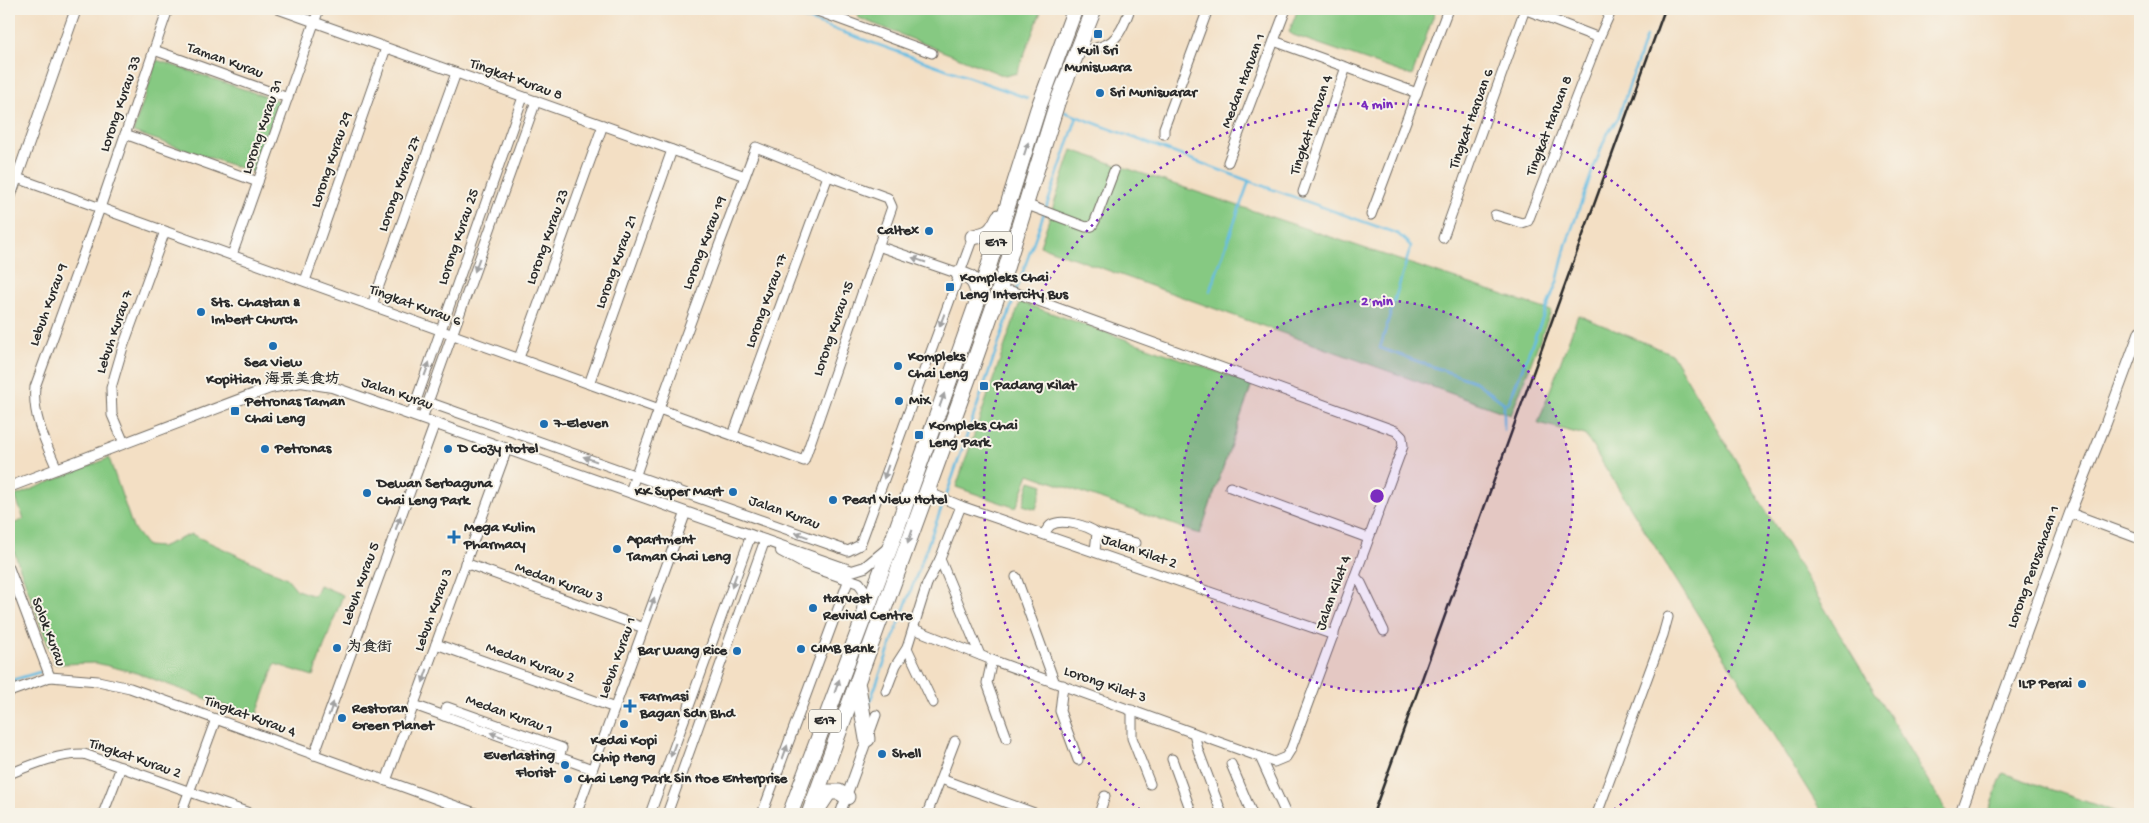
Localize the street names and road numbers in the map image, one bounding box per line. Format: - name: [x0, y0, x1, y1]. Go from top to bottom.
- street label: Medan Haruan 1: [1218, 31, 1270, 131]
- street label: Taman Kurau: [184, 39, 266, 83]
- street label: Lorong Kurau 33: [96, 53, 146, 155]
- street label: Tingkat Kurau 8: [466, 55, 565, 105]
- street label: Tingkat Haruan 6: [1445, 66, 1499, 172]
- street label: Tingkat Haruan 4: [1286, 73, 1338, 178]
- street label: Tingkat Haruan 8: [1522, 73, 1577, 180]
- street label: Lorong Kurau 31: [238, 77, 288, 177]
- street label: Lorong Kurau 29: [307, 109, 357, 210]
- street label: Lorong Kurau 27: [374, 133, 426, 234]
- street label: Lorong Kurau 25: [434, 187, 484, 287]
- street label: Lorong Kurau 23: [522, 187, 574, 287]
- street label: Lorong Kurau 19: [679, 193, 731, 292]
- street label: Lorong Kurau 21: [592, 213, 642, 311]
- road number: E17: [980, 232, 1012, 254]
- street label: Lorong Kurau 17: [742, 250, 793, 351]
- street label: Lebuh Kurau 9: [26, 261, 72, 349]
- street label: Lorong Kurau 15: [809, 279, 859, 379]
- street label: Tingkat Kurau 6: [366, 281, 464, 331]
- street label: Lebuh Kurau 7: [92, 287, 138, 376]
- street label: Jalan Kurau: [359, 373, 435, 415]
- street label: Jalan Kurau: [746, 492, 822, 534]
- street label: Lorong Perusahaan 1: [2003, 503, 2065, 631]
- street label: Jalan Kilat 2: [1099, 531, 1179, 573]
- street label: Lebuh Kurau 5: [338, 540, 384, 628]
- street label: Jalan Kilat 4: [1312, 553, 1356, 633]
- street label: Medan Kurau 3: [512, 559, 606, 607]
- street label: Lebuh Kurau 3: [411, 566, 457, 654]
- street label: Solok Kurau: [27, 595, 69, 669]
- street label: Lebuh Kurau 1: [595, 615, 641, 701]
- street label: Medan Kurau 2: [483, 639, 577, 687]
- street label: Lorong Kilat 3: [1061, 662, 1149, 708]
- street label: Medan Kurau 1: [463, 691, 555, 739]
- street label: Tingkat Kurau 4: [201, 692, 298, 742]
- road number: E17: [809, 709, 841, 732]
- street label: Tingkat Kurau 2: [86, 734, 183, 783]

